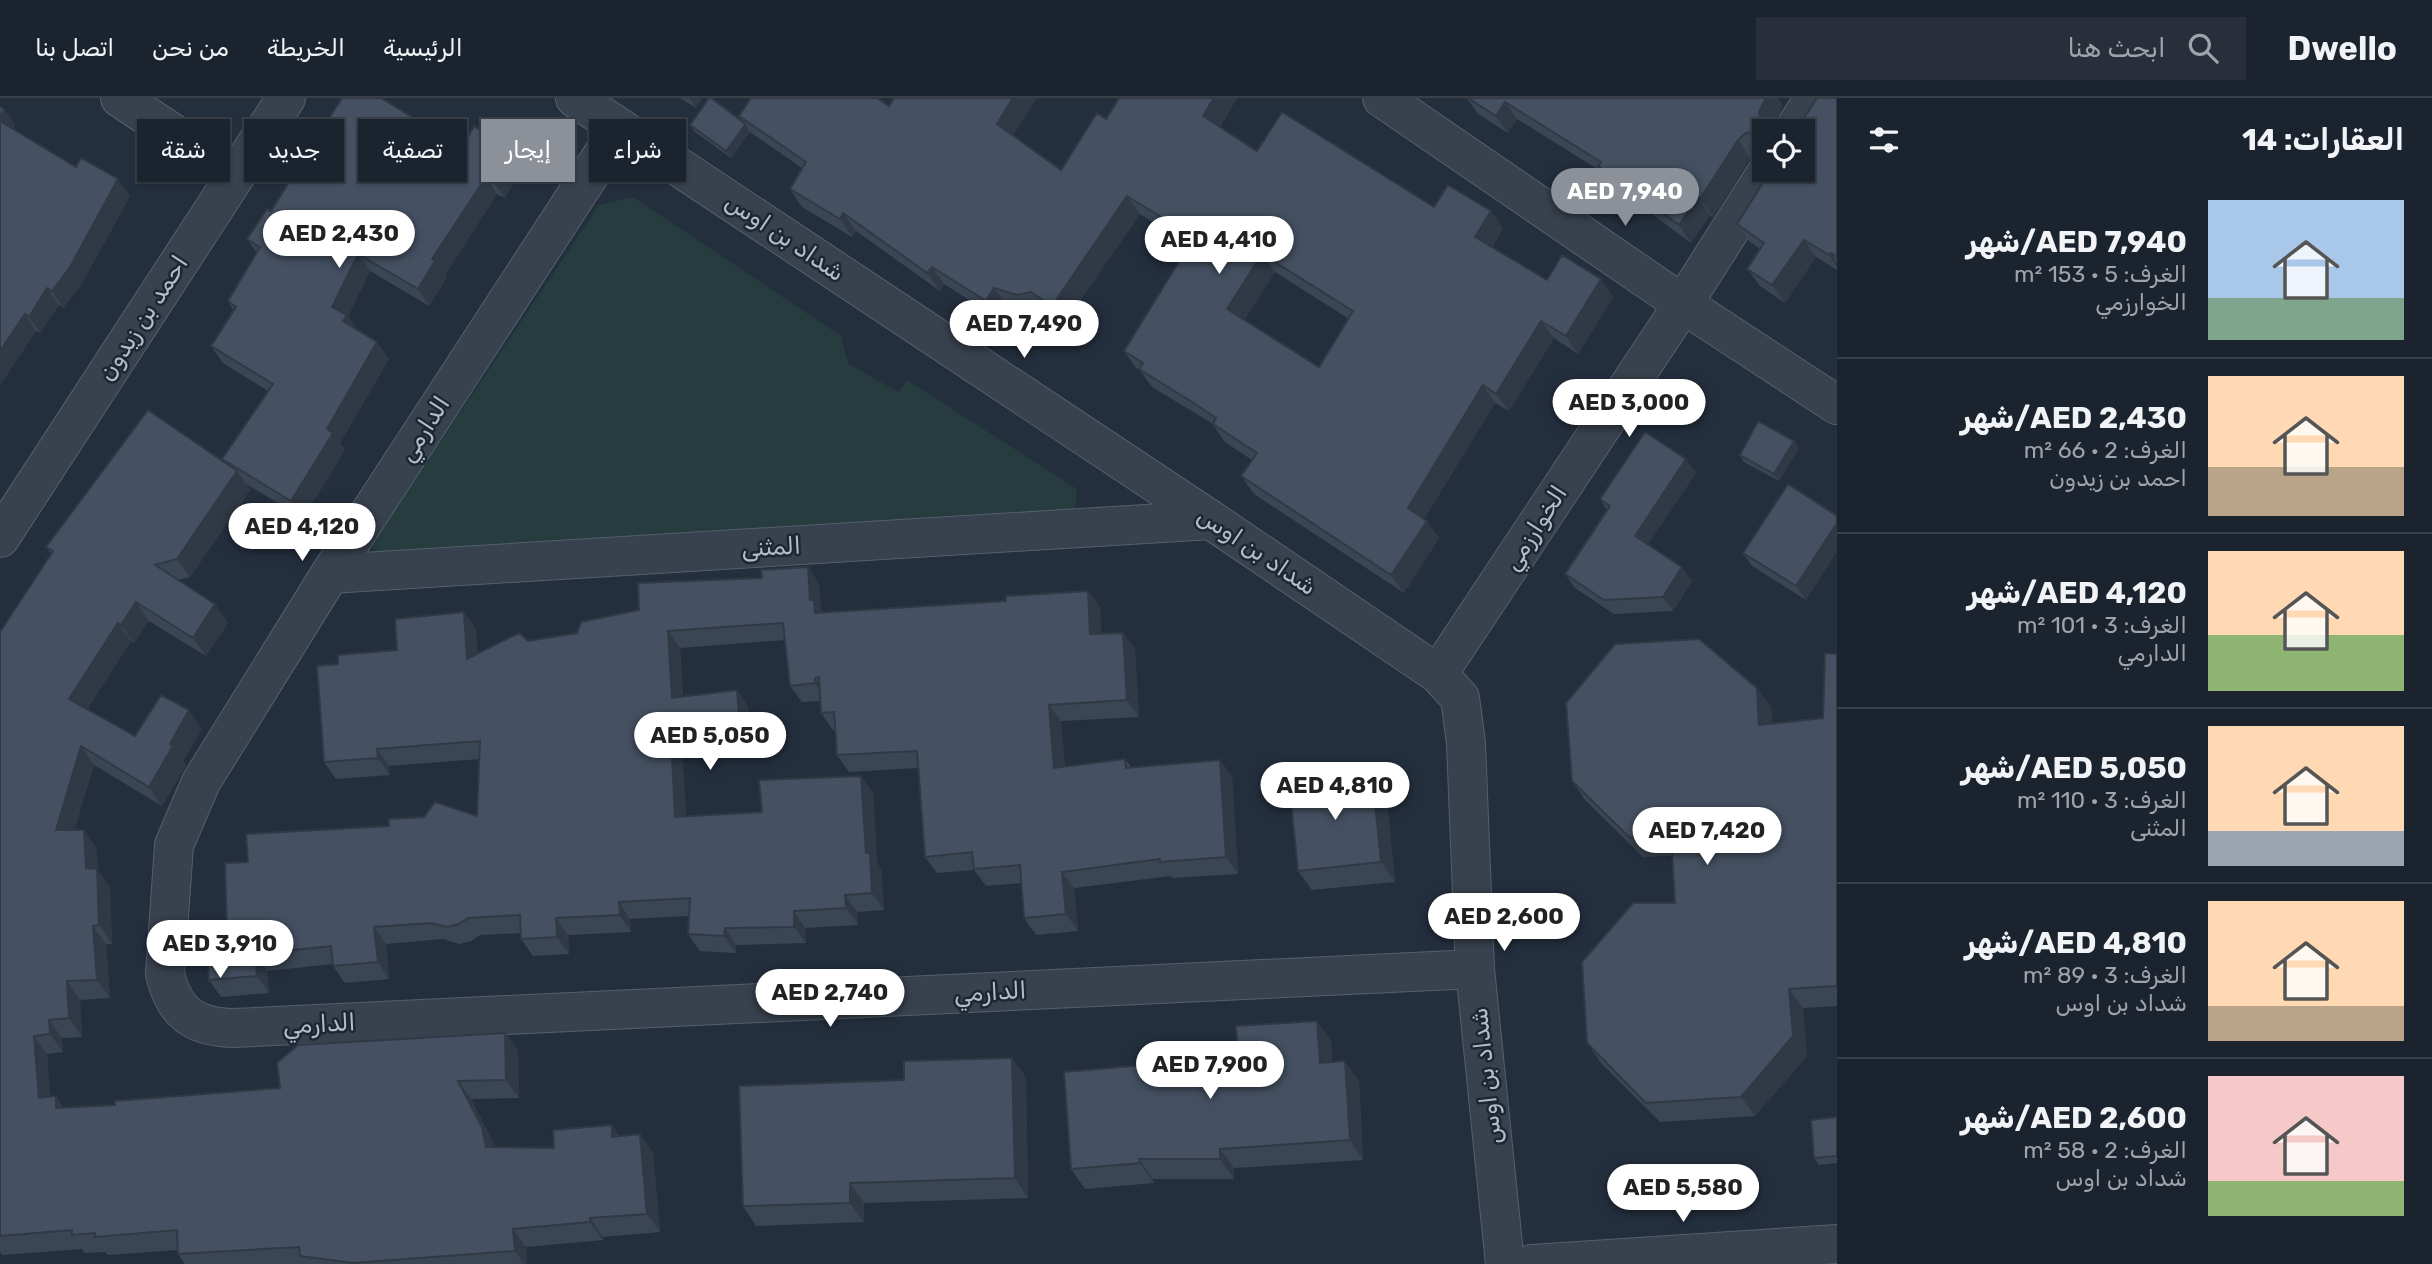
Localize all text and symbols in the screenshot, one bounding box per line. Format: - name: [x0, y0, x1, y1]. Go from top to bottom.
- search box: [1756, 17, 2246, 80]
- icon: search: [2184, 29, 2222, 67]
- text: Dwello: [2288, 29, 2397, 68]
- text: ابحث هنا: [2067, 33, 2166, 64]
- text: اتصل بنا: [35, 34, 114, 62]
- text: من نحن: [152, 34, 229, 62]
- text: الخريطة: [267, 34, 345, 62]
- text: الرئيسية: [383, 34, 463, 62]
- chip: شقة: [137, 119, 230, 182]
- chip: جديد: [244, 119, 344, 182]
- chip: تصفية: [358, 119, 467, 182]
- chip: إيجار: [481, 119, 575, 182]
- chip: شراء: [589, 119, 686, 182]
- map controls: [1752, 119, 1815, 182]
- button: locate: [1752, 119, 1815, 182]
- icon: filters: [1865, 121, 1903, 159]
- text: العقارات: 14: [2242, 122, 2404, 158]
- pin: AED 7,940: [1545, 169, 1705, 228]
- text: AED 7,940: [1567, 177, 1683, 205]
- street label: شداد بن اوس: [720, 187, 850, 287]
- pin: AED 2,430: [259, 211, 419, 270]
- pin: AED 4,410: [1139, 216, 1299, 276]
- text: AED 2,430: [279, 219, 399, 247]
- text: AED 7,940/شهر: [1966, 224, 2187, 260]
- text: AED 4,410: [1161, 225, 1277, 253]
- icon: home: [2264, 228, 2348, 312]
- street label: احمد بن زيدون: [92, 250, 194, 386]
- text: الغرف: 5 · 153 m²: [2014, 260, 2187, 288]
- text: الخوارزمي: [2095, 288, 2187, 316]
- pin: AED 7,490: [944, 300, 1104, 360]
- text: AED 7,490: [966, 309, 1082, 337]
- pin: AED 3,000: [1549, 380, 1709, 439]
- text: AED 3,000: [1569, 388, 1689, 416]
- street label: الدارمي: [392, 391, 459, 469]
- text: AED 2,430/شهر: [1960, 400, 2187, 436]
- icon: home: [2264, 404, 2348, 488]
- text: الغرف: 2 · 66 m²: [2024, 436, 2187, 464]
- text: احمد بن زيدون: [2049, 464, 2187, 492]
- street label: الخوارزمي: [1497, 480, 1576, 578]
- street label: شداد بن اوس: [1192, 501, 1322, 601]
- pin: AED 4,120: [222, 504, 382, 563]
- text: AED 4,120: [244, 512, 360, 540]
- street label: المثنى: [741, 531, 801, 563]
- text: AED 4,120/شهر: [1967, 575, 2187, 611]
- icon: home: [2264, 579, 2348, 663]
- text: الغرف: 3 · 101 m²: [2017, 611, 2187, 639]
- text: الدارمي: [2117, 639, 2187, 667]
- pin: AED 5,050: [630, 712, 790, 772]
- text: AED 5,050: [650, 721, 770, 749]
- text: AED 5,050/شهر: [1961, 750, 2187, 786]
- icon: home: [2264, 754, 2348, 838]
- pin: AED 4,810: [1255, 762, 1415, 822]
- text: AED 4,810: [1276, 771, 1394, 799]
- text: الغرف: 3 · 110 m²: [2017, 786, 2187, 814]
- pin: AED 7,420: [1627, 808, 1787, 867]
- text: المثنى: [2130, 814, 2187, 842]
- text: AED 7,420: [1649, 816, 1765, 844]
- pin: AED 2,600: [1424, 894, 1584, 953]
- text: AED 2,600: [1444, 902, 1564, 930]
- pin: AED 3,910: [140, 920, 300, 980]
- text: AED 4,810/شهر: [1965, 925, 2187, 961]
- text: AED 3,910: [163, 929, 277, 957]
- icon: home: [2264, 929, 2348, 1013]
- text: الغرف: 3 · 89 m²: [2023, 961, 2187, 989]
- pin: AED 2,740: [750, 970, 910, 1029]
- street label: الدارمي: [953, 976, 1027, 1012]
- text: AED 2,740: [772, 978, 888, 1006]
- text: شداد بن اوس: [2055, 989, 2187, 1017]
- street label: شداد بن اوس: [1465, 1006, 1507, 1146]
- street label: الدارمي: [282, 1008, 356, 1044]
- pin: AED 7,900: [1130, 1042, 1290, 1101]
- text: AED 7,900: [1152, 1050, 1268, 1078]
- text: AED 2,600/شهر: [1961, 1100, 2187, 1136]
- icon: home: [2264, 1104, 2348, 1188]
- text: الغرف: 2 · 58 m²: [2023, 1136, 2187, 1164]
- pin: AED 5,580: [1603, 1164, 1763, 1224]
- text: شداد بن اوس: [2055, 1164, 2187, 1192]
- text: AED 5,580: [1623, 1173, 1743, 1201]

